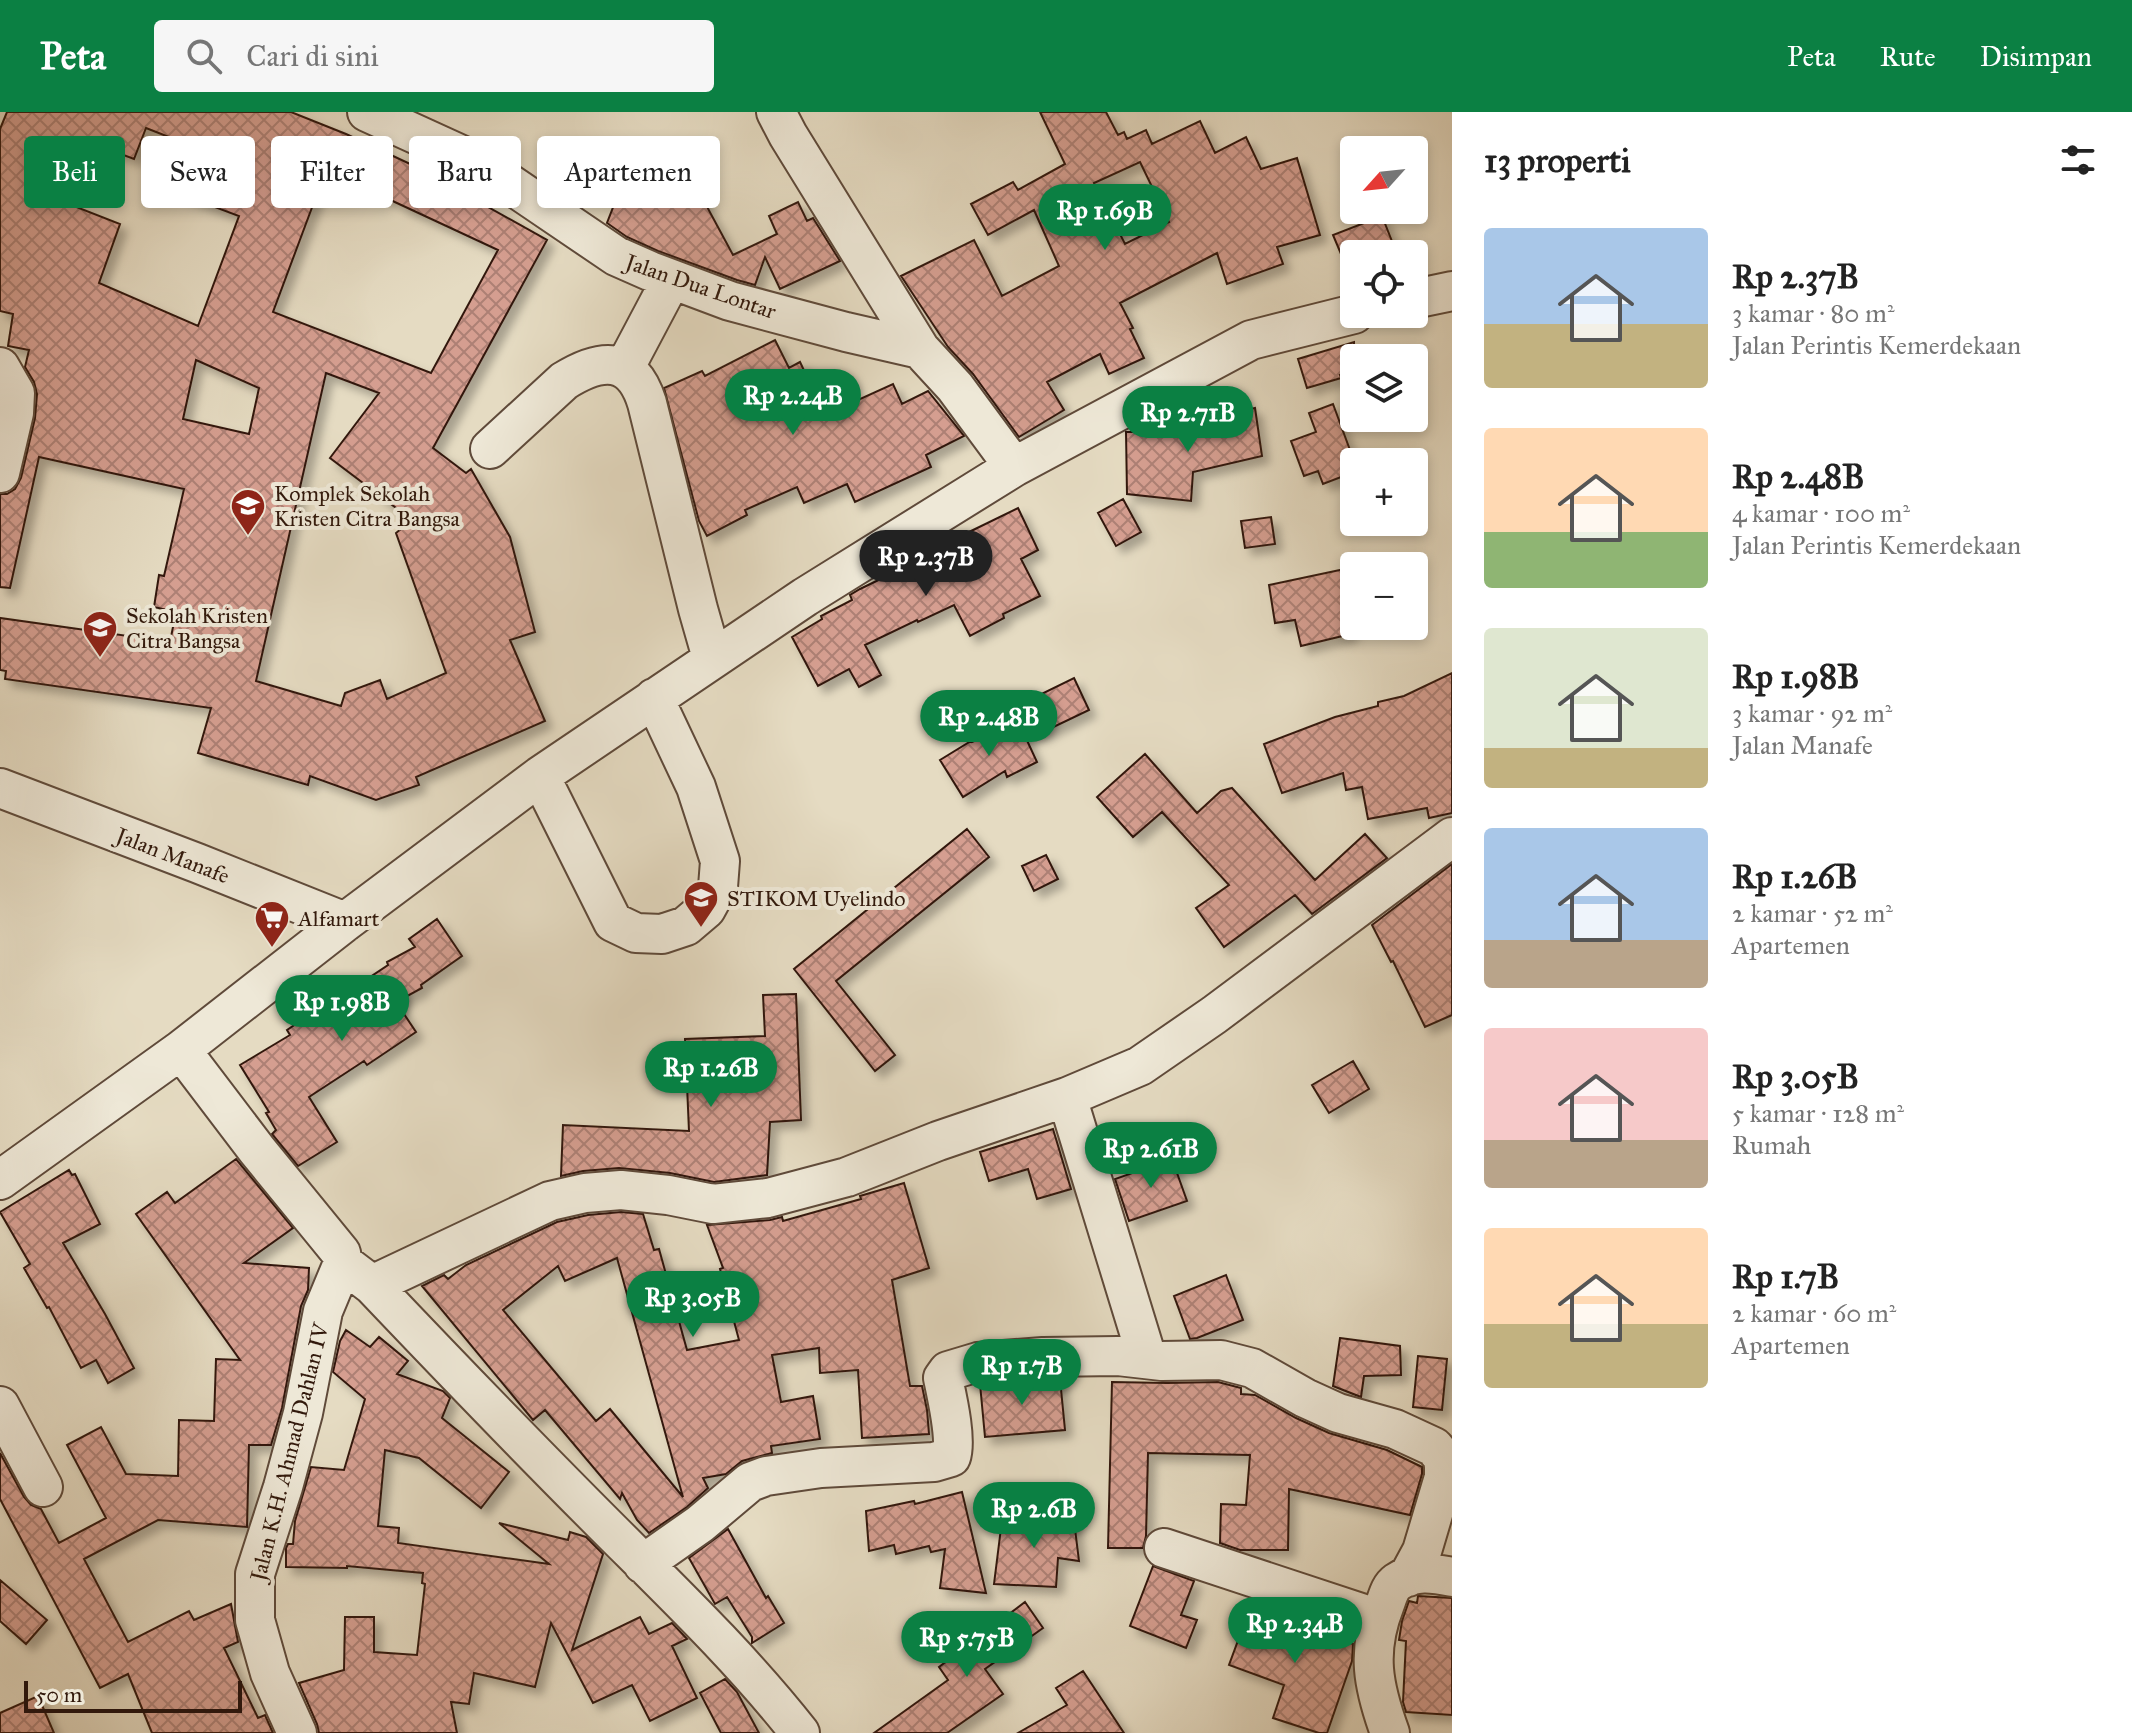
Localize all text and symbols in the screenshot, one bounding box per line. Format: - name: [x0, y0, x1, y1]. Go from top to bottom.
- search box: [154, 20, 714, 92]
- text: Peta: [40, 33, 106, 79]
- icon: search: [182, 34, 226, 78]
- text: Cari di sini: [246, 38, 379, 74]
- text: Peta: [1787, 39, 1836, 74]
- text: Rute: [1880, 39, 1936, 74]
- text: Disimpan: [1980, 39, 2092, 74]
- chip: Beli: [24, 136, 125, 208]
- chip: Sewa: [141, 136, 255, 208]
- chip: Filter: [271, 136, 393, 208]
- chip: Baru: [409, 136, 521, 208]
- chip: Apartemen: [537, 136, 720, 208]
- north arrow: [1340, 136, 1428, 224]
- map controls: [1340, 136, 1428, 640]
- icon: filters: [2056, 138, 2100, 182]
- text: 13 properti: [1484, 140, 1631, 181]
- pin: Rp 1.69B: [1022, 184, 1188, 252]
- text: Rp 1.69B: [1056, 194, 1154, 226]
- button: locate: [1340, 240, 1428, 328]
- street label: Jalan Dua Lontar: [620, 247, 780, 325]
- text: Rp 2.37B: [1732, 256, 1859, 297]
- icon: home: [1548, 260, 1644, 356]
- text: 3 kamar · 80 m²: [1732, 297, 1894, 329]
- text: Jalan Perintis Kemerdekaan: [1732, 329, 2021, 361]
- button: layers: [1340, 344, 1428, 432]
- pin: Rp 2.24B: [710, 369, 876, 437]
- text: Rp 2.24B: [743, 379, 843, 411]
- pin: Rp 2.71B: [1105, 386, 1271, 454]
- text: Rp 2.71B: [1140, 396, 1236, 428]
- button: +: [1340, 448, 1428, 536]
- text: Rp 2.48B: [1732, 456, 1865, 497]
- icon: home: [1548, 460, 1644, 556]
- place label: Komplek Sekolah Kristen Citra Bangsa: [274, 480, 461, 532]
- school or university icon: Komplek Sekolah Kristen Citra Bangsa: [229, 487, 267, 537]
- text: 4 kamar · 100 m²: [1732, 497, 1910, 529]
- text: Jalan Perintis Kemerdekaan: [1732, 529, 2021, 561]
- pin: Rp 2.37B: [843, 530, 1009, 598]
- text: Rp 2.37B: [877, 540, 975, 572]
- button: −: [1340, 552, 1428, 640]
- place label: Sekolah Kristen Citra Bangsa: [126, 602, 268, 654]
- school or university icon: Sekolah Kristen Citra Bangsa: [81, 609, 119, 659]
- text: Rp 1.98B: [1732, 656, 1860, 697]
- icon: home: [1548, 660, 1644, 756]
- pin: Rp 2.48B: [906, 690, 1072, 758]
- text: 3 kamar · 92 m²: [1732, 697, 1892, 729]
- text: Rp 2.48B: [938, 700, 1040, 732]
- text: Jalan Manafe: [1732, 729, 1873, 761]
- street label: Jalan Manafe: [111, 821, 233, 889]
- text: Rp 1.26B: [1732, 856, 1857, 897]
- icon: home: [1548, 860, 1644, 956]
- school or university icon: STIKOM Uyelindo: [682, 879, 720, 929]
- place label: STIKOM Uyelindo: [727, 885, 906, 912]
- text: 2 kamar · 52 m²: [1732, 897, 1893, 929]
- supermarket icon: Alfamart: [253, 899, 291, 949]
- place label: Alfamart: [297, 905, 380, 932]
- text: Apartemen: [1732, 929, 1850, 961]
- pin: Rp 1.98B: [259, 975, 425, 1043]
- text: Rp 1.98B: [293, 985, 391, 1017]
- pin: Rp 1.26B: [628, 1041, 794, 1109]
- text: Rp 1.26B: [663, 1051, 759, 1083]
- text: Rp 3.05B: [1732, 1056, 1859, 1097]
- icon: home: [1548, 1060, 1644, 1156]
- text: 5 kamar · 128 m²: [1732, 1097, 1904, 1129]
- pin: Rp 2.61B: [1068, 1122, 1234, 1190]
- text: Rumah: [1732, 1129, 1811, 1161]
- text: Rp 2.61B: [1103, 1132, 1199, 1164]
- text: Rp 1.7B: [1732, 1256, 1839, 1297]
- icon: home: [1548, 1260, 1644, 1356]
- pin: Rp 3.05B: [610, 1271, 776, 1339]
- text: Rp 3.05B: [644, 1281, 742, 1313]
- text: 2 kamar · 60 m²: [1732, 1297, 1896, 1329]
- street label: Jalan K.H. Ahmad Dahlan IV: [244, 1319, 335, 1586]
- text: Apartemen: [1732, 1329, 1850, 1361]
- pin: Rp 1.7B: [948, 1339, 1096, 1407]
- text: Rp 1.7B: [981, 1349, 1063, 1381]
- pin: Rp 2.6B: [960, 1482, 1108, 1550]
- text: Rp 2.6B: [991, 1492, 1077, 1524]
- pin: Rp 2.34B: [1212, 1597, 1378, 1665]
- text: Rp 2.34B: [1246, 1607, 1344, 1639]
- pin: Rp 5.75B: [884, 1611, 1050, 1679]
- text: Rp 5.75B: [919, 1621, 1015, 1653]
- scale bar: [24, 1677, 242, 1713]
- text: 50 m: [36, 1681, 82, 1708]

